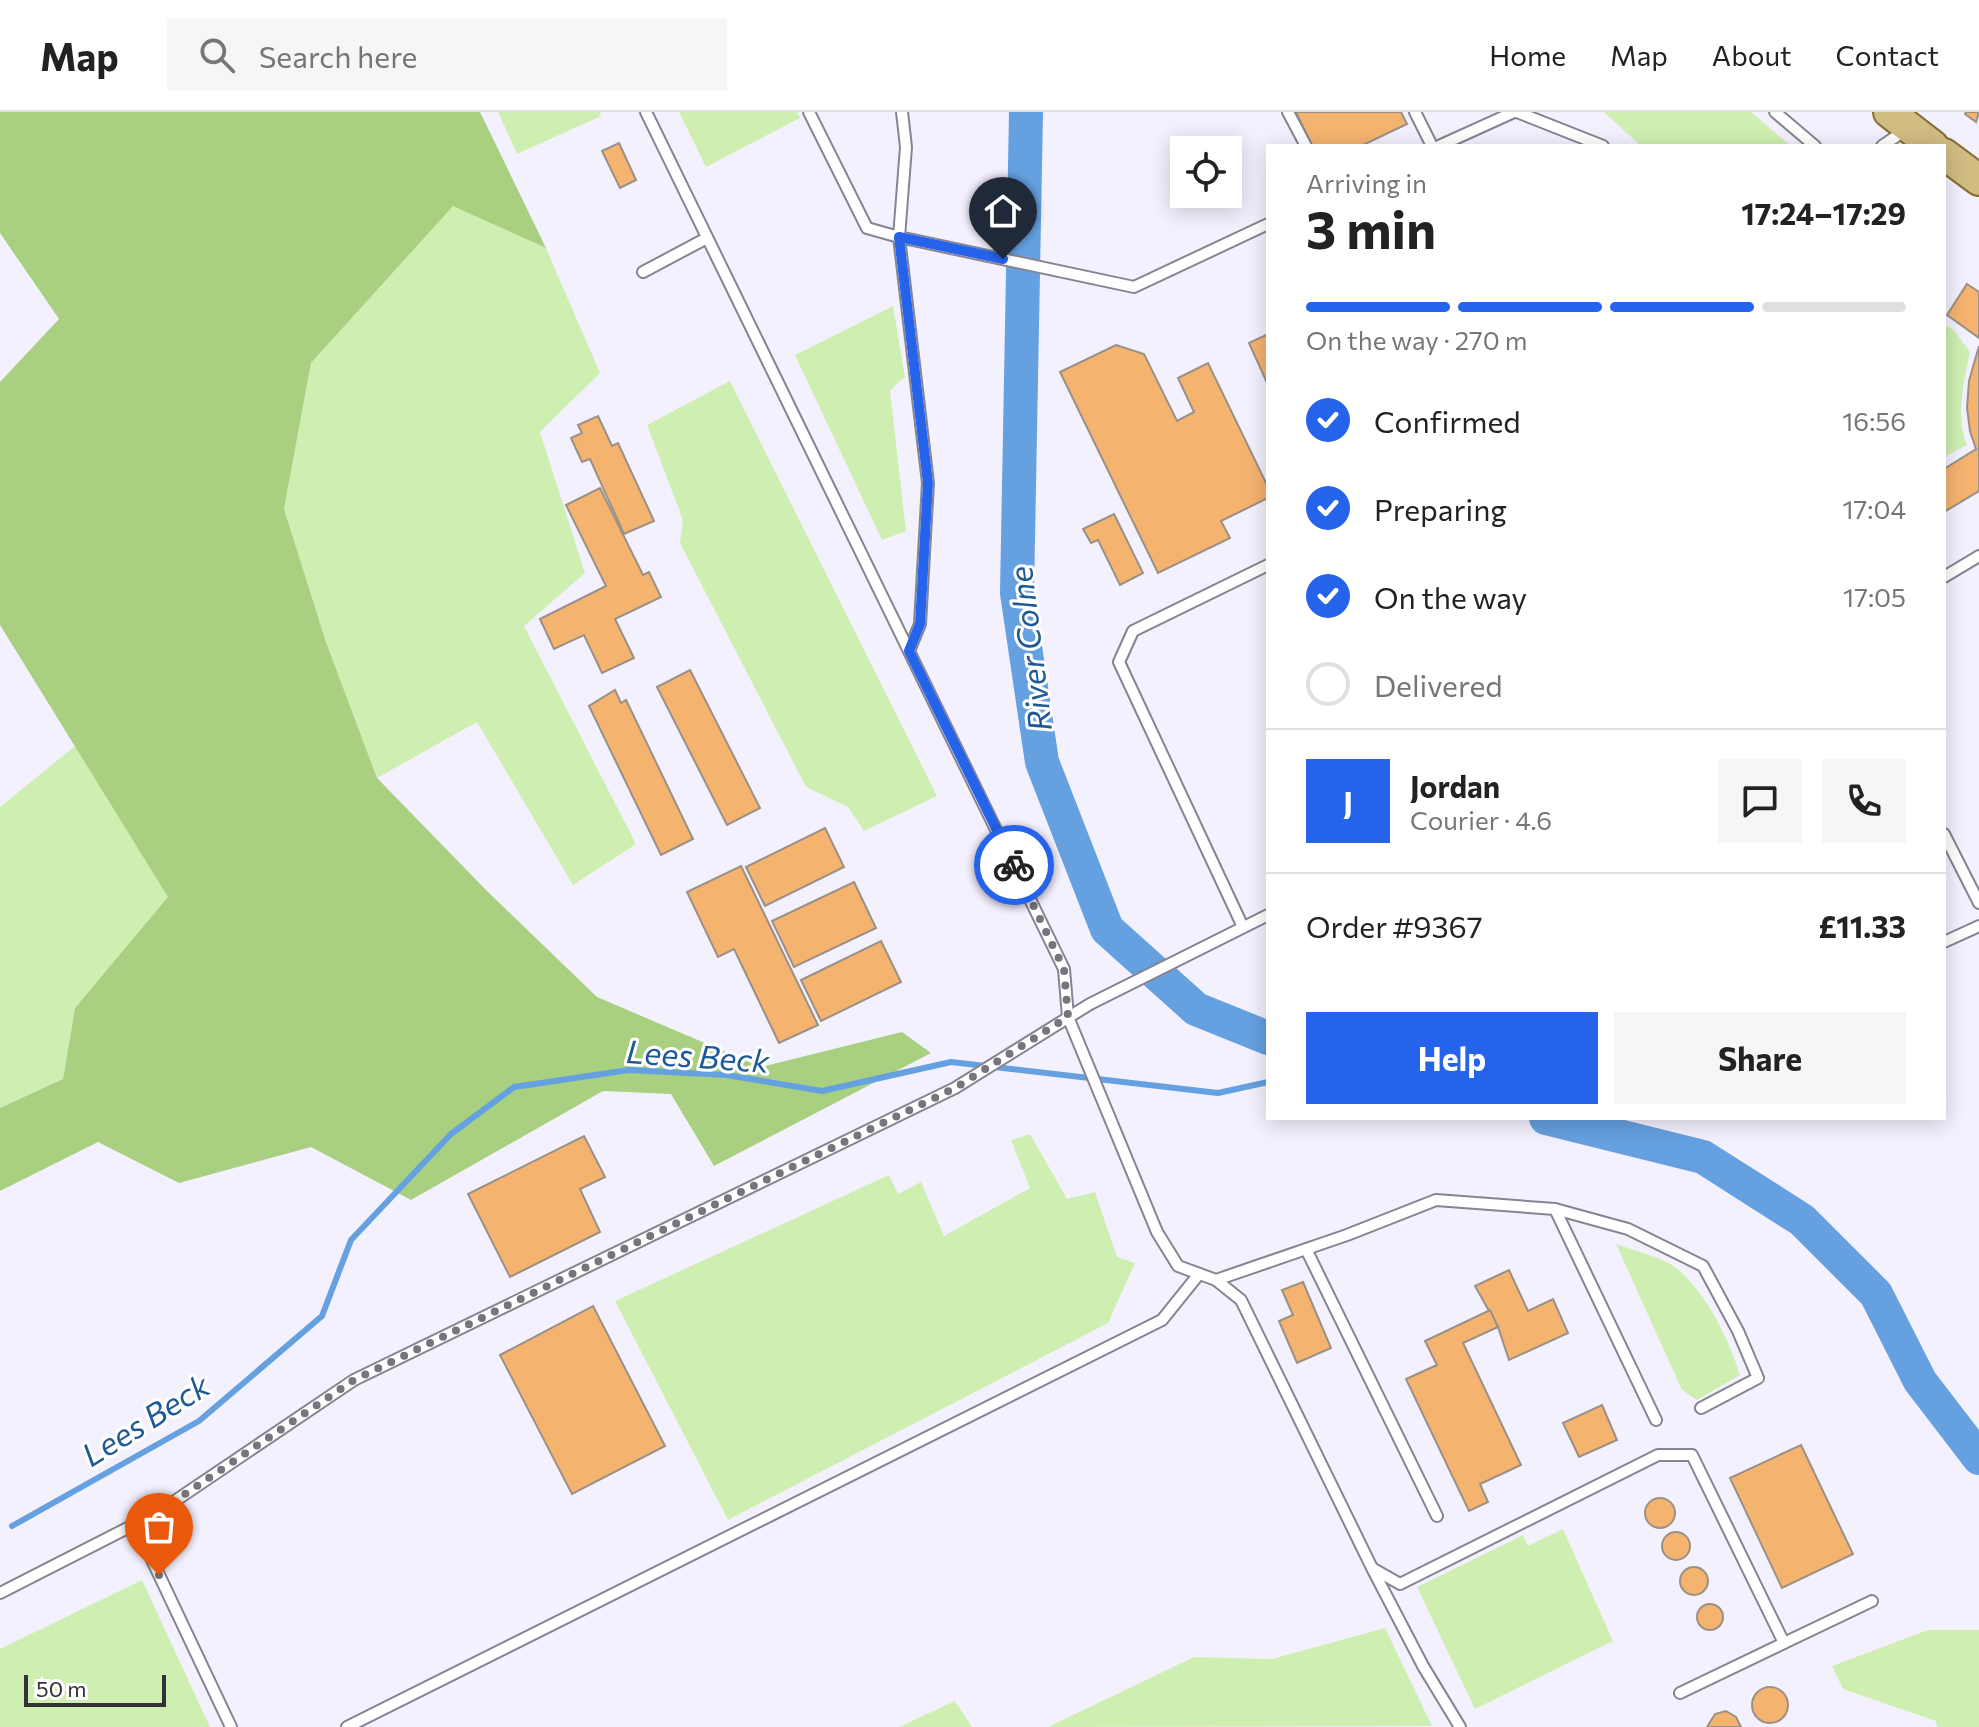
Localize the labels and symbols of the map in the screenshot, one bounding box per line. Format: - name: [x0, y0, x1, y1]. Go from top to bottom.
- pin: [969, 177, 1037, 259]
- water label: River Colne: [999, 564, 1059, 734]
- courier: [974, 825, 1054, 905]
- water label: Lees Beck: [625, 1030, 772, 1080]
- water label: Lees Beck: [74, 1364, 217, 1474]
- pin: [125, 1493, 193, 1575]
- scale bar: [24, 1671, 166, 1707]

